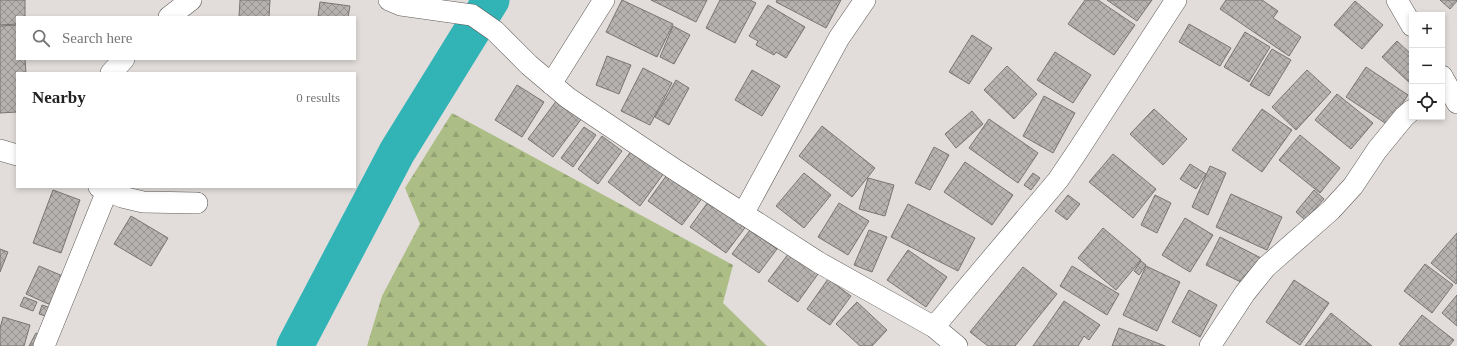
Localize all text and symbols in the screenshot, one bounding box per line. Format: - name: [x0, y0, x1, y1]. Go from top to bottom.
- map controls: [1409, 12, 1445, 120]
- button: +: [1409, 12, 1445, 48]
- search box: [16, 16, 356, 60]
- icon: search: [30, 27, 52, 49]
- text: Search here: [62, 30, 132, 46]
- button: −: [1409, 48, 1445, 84]
- button: locate: [1409, 84, 1445, 120]
- text: Nearby: [32, 88, 86, 107]
- text: 0 results: [296, 90, 340, 105]

